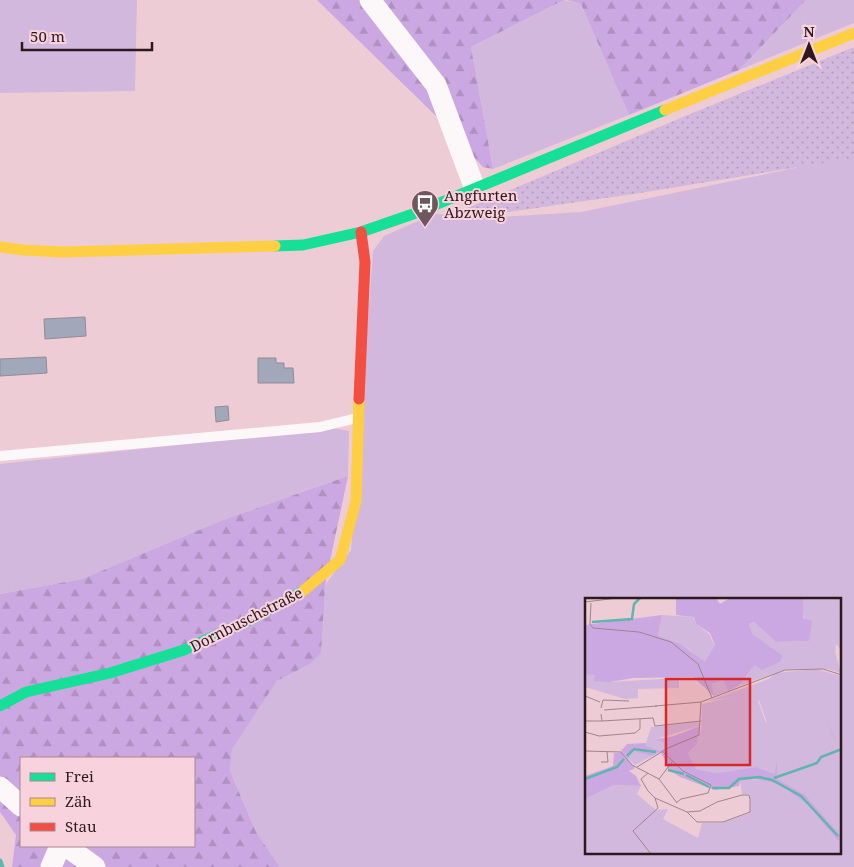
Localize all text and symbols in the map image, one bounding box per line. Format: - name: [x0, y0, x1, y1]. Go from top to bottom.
- scale bar: [22, 20, 152, 52]
- north arrow: [784, 20, 834, 70]
- text: N: [803, 22, 815, 41]
- text: 50 m: [30, 26, 65, 46]
- place label: Angfurten Abzweig: [444, 185, 518, 222]
- bus stop icon: Angfurten Abzweig: [410, 189, 440, 228]
- street label: Dornbuschstraße: [186, 582, 306, 656]
- inset map: [585, 598, 842, 854]
- legend: [20, 757, 195, 847]
- text: Frei: [65, 766, 94, 786]
- text: Zäh: [65, 791, 92, 811]
- text: Stau: [65, 816, 97, 836]

